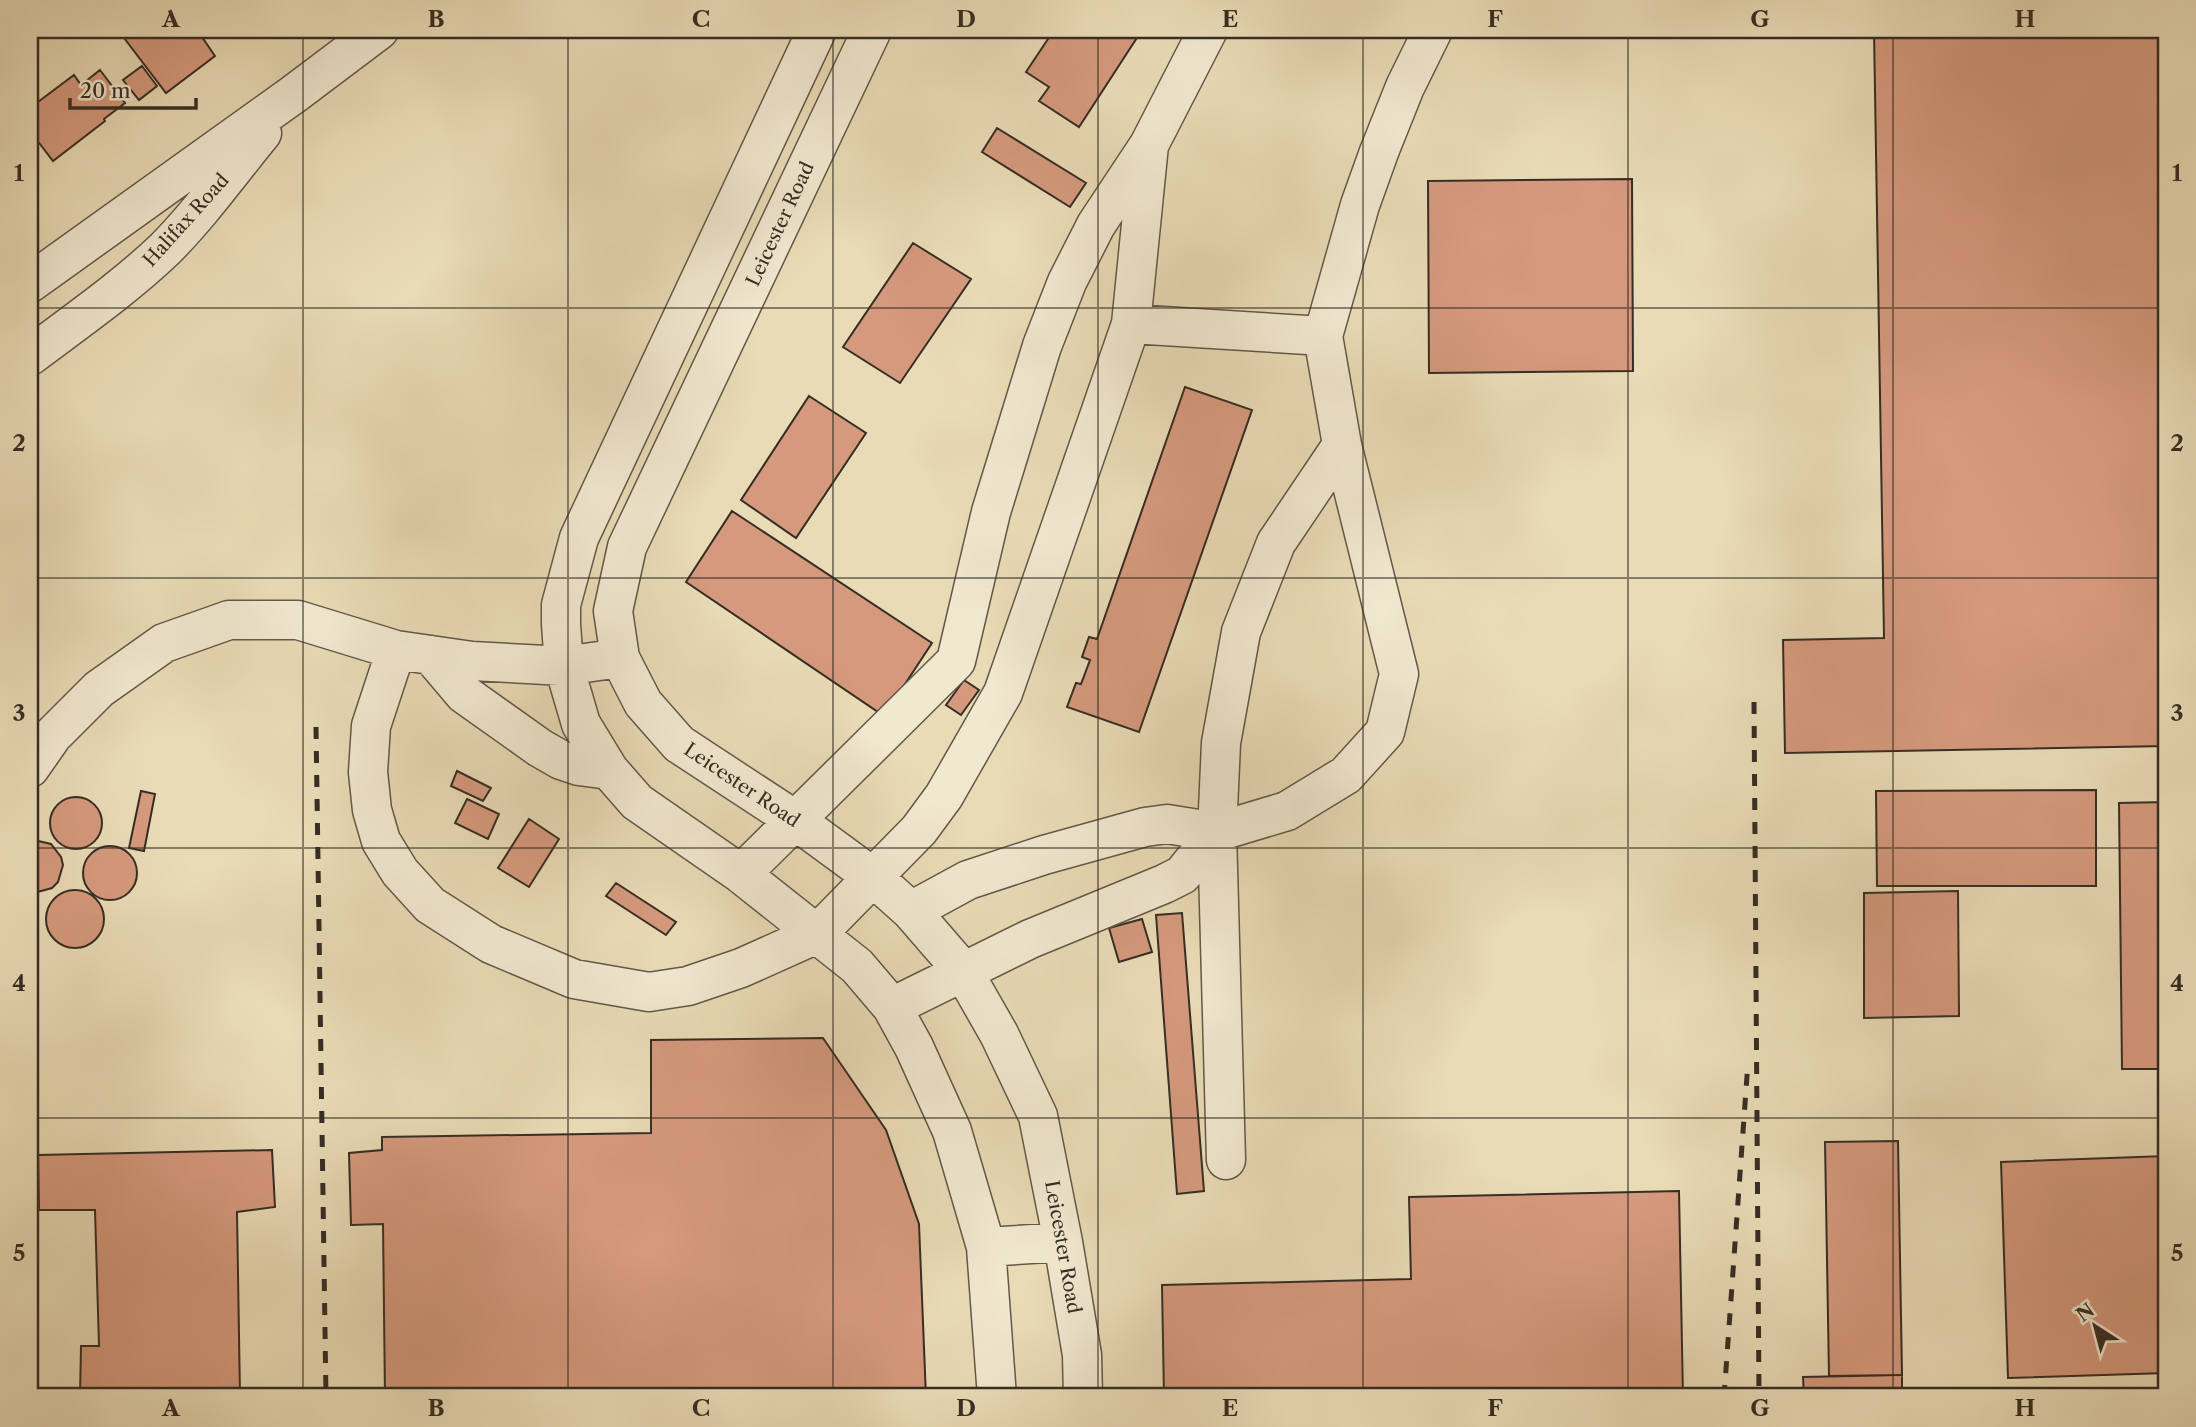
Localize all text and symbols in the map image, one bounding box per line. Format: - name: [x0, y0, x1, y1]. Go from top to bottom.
- text: A: [161, 5, 181, 33]
- text: B: [427, 5, 445, 33]
- text: C: [692, 5, 710, 33]
- text: D: [956, 5, 976, 33]
- text: E: [1222, 5, 1238, 33]
- text: F: [1487, 5, 1503, 33]
- text: G: [1750, 5, 1770, 33]
- text: H: [2015, 5, 2036, 33]
- scale bar: [70, 66, 196, 110]
- text: 20 m: [80, 78, 131, 103]
- street label: Leicester Road: [741, 158, 819, 290]
- text: 1: [14, 159, 25, 187]
- text: 1: [2172, 159, 2183, 187]
- street label: Halifax Road: [138, 168, 234, 271]
- text: 2: [12, 429, 26, 457]
- text: 2: [2170, 429, 2184, 457]
- text: 3: [13, 699, 26, 727]
- text: 3: [2171, 699, 2184, 727]
- street label: Leicester Road: [680, 738, 805, 832]
- text: 4: [12, 969, 26, 997]
- text: 4: [2170, 969, 2184, 997]
- street label: Leicester Road: [1040, 1179, 1086, 1316]
- text: 5: [13, 1239, 25, 1267]
- text: 5: [2171, 1239, 2183, 1267]
- north arrow: [2060, 1290, 2130, 1360]
- text: N: [2072, 1298, 2099, 1327]
- text: A: [161, 1394, 181, 1422]
- text: B: [427, 1394, 445, 1422]
- text: C: [692, 1394, 710, 1422]
- text: D: [956, 1394, 976, 1422]
- text: E: [1222, 1394, 1238, 1422]
- text: F: [1487, 1394, 1503, 1422]
- text: G: [1750, 1394, 1770, 1422]
- text: H: [2015, 1394, 2036, 1422]

